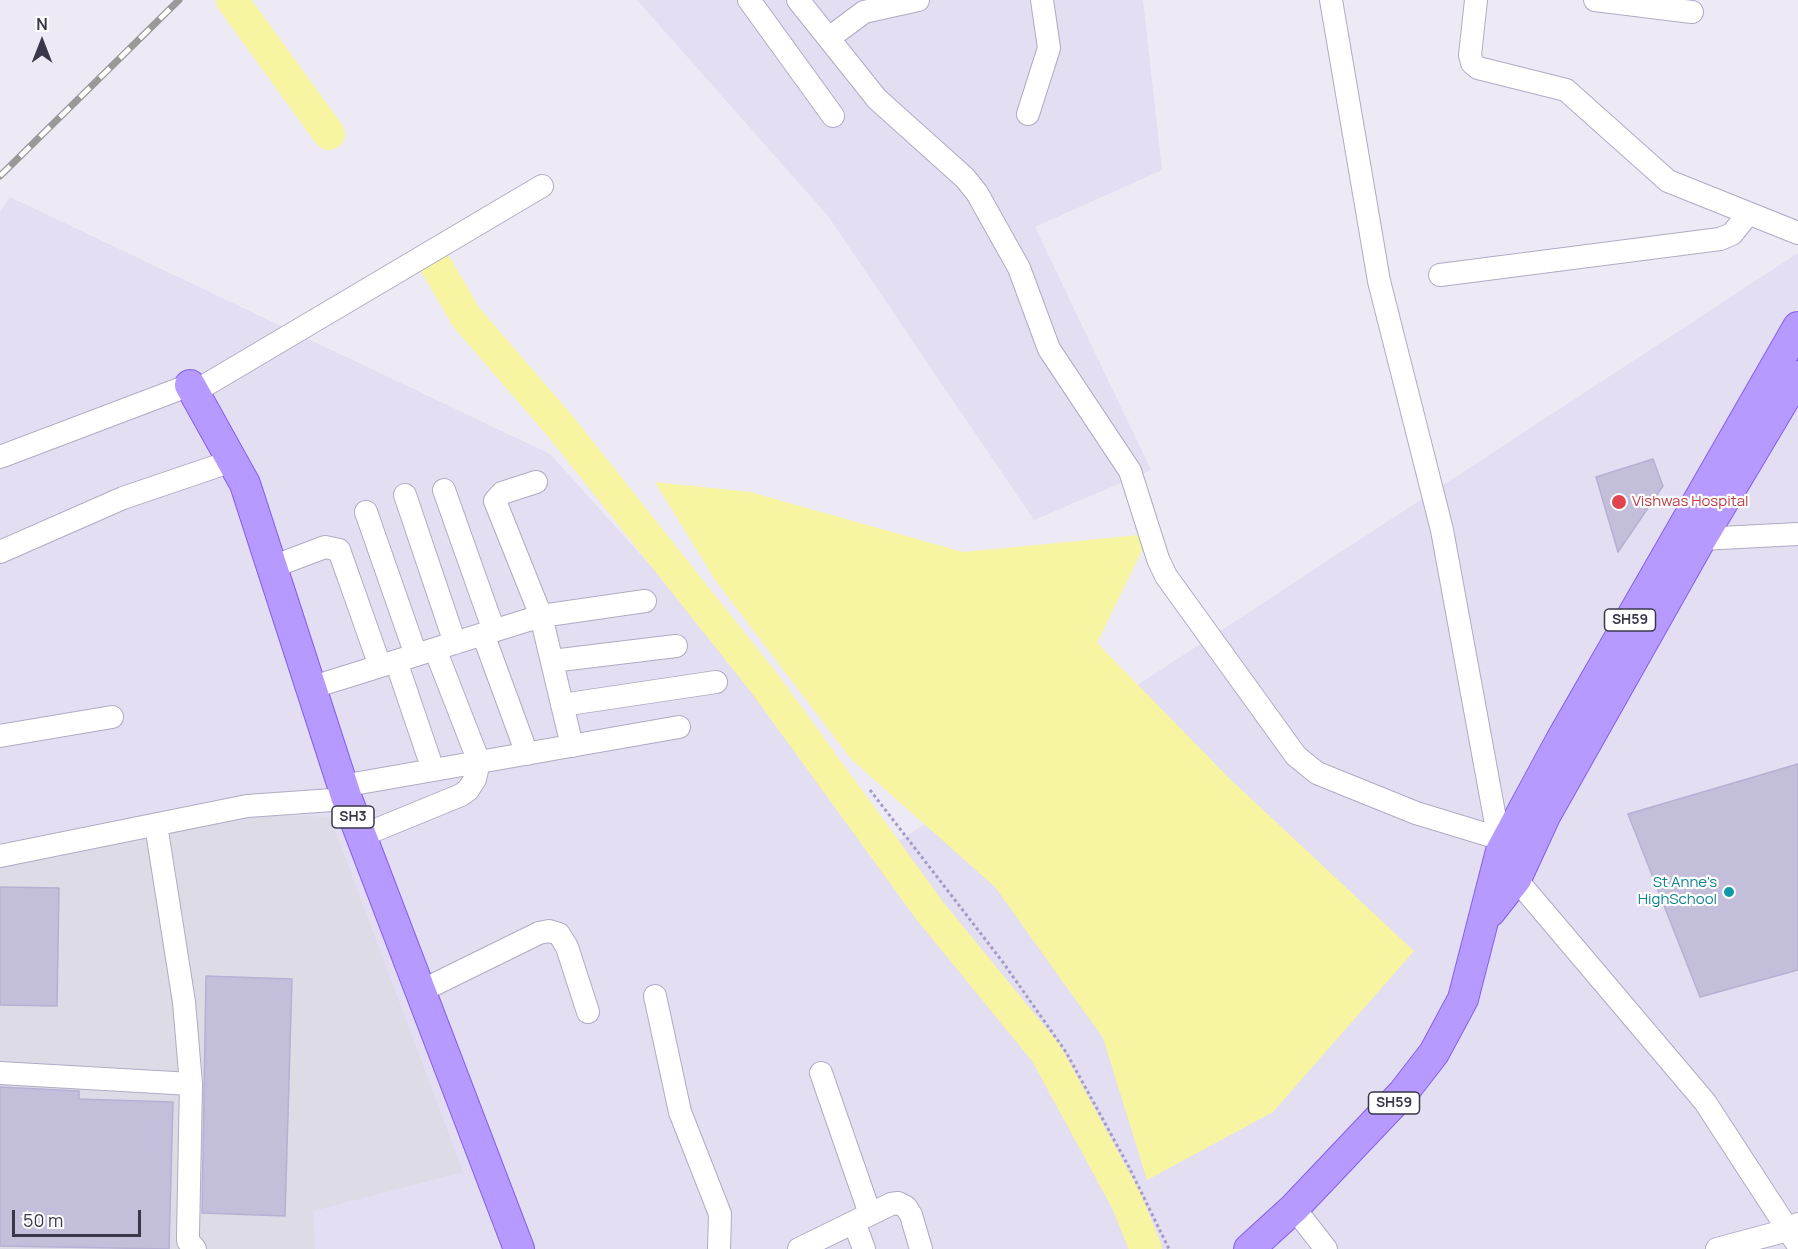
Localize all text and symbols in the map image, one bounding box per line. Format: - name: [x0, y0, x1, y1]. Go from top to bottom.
- north arrow: [12, 12, 72, 72]
- text: N: [36, 13, 48, 35]
- marker: Vishwas Hospital: [1610, 493, 1628, 511]
- place label: Vishwas Hospital: [1632, 493, 1748, 511]
- road number: SH59: [1604, 609, 1656, 631]
- road number: SH3: [332, 806, 374, 828]
- place label: St Anne's HighSchool: [1638, 874, 1717, 909]
- marker: St Anne's HighSchool: [1722, 885, 1736, 899]
- road number: SH59: [1368, 1092, 1420, 1114]
- scale bar: [15, 1198, 144, 1236]
- text: 50 m: [23, 1208, 63, 1232]

